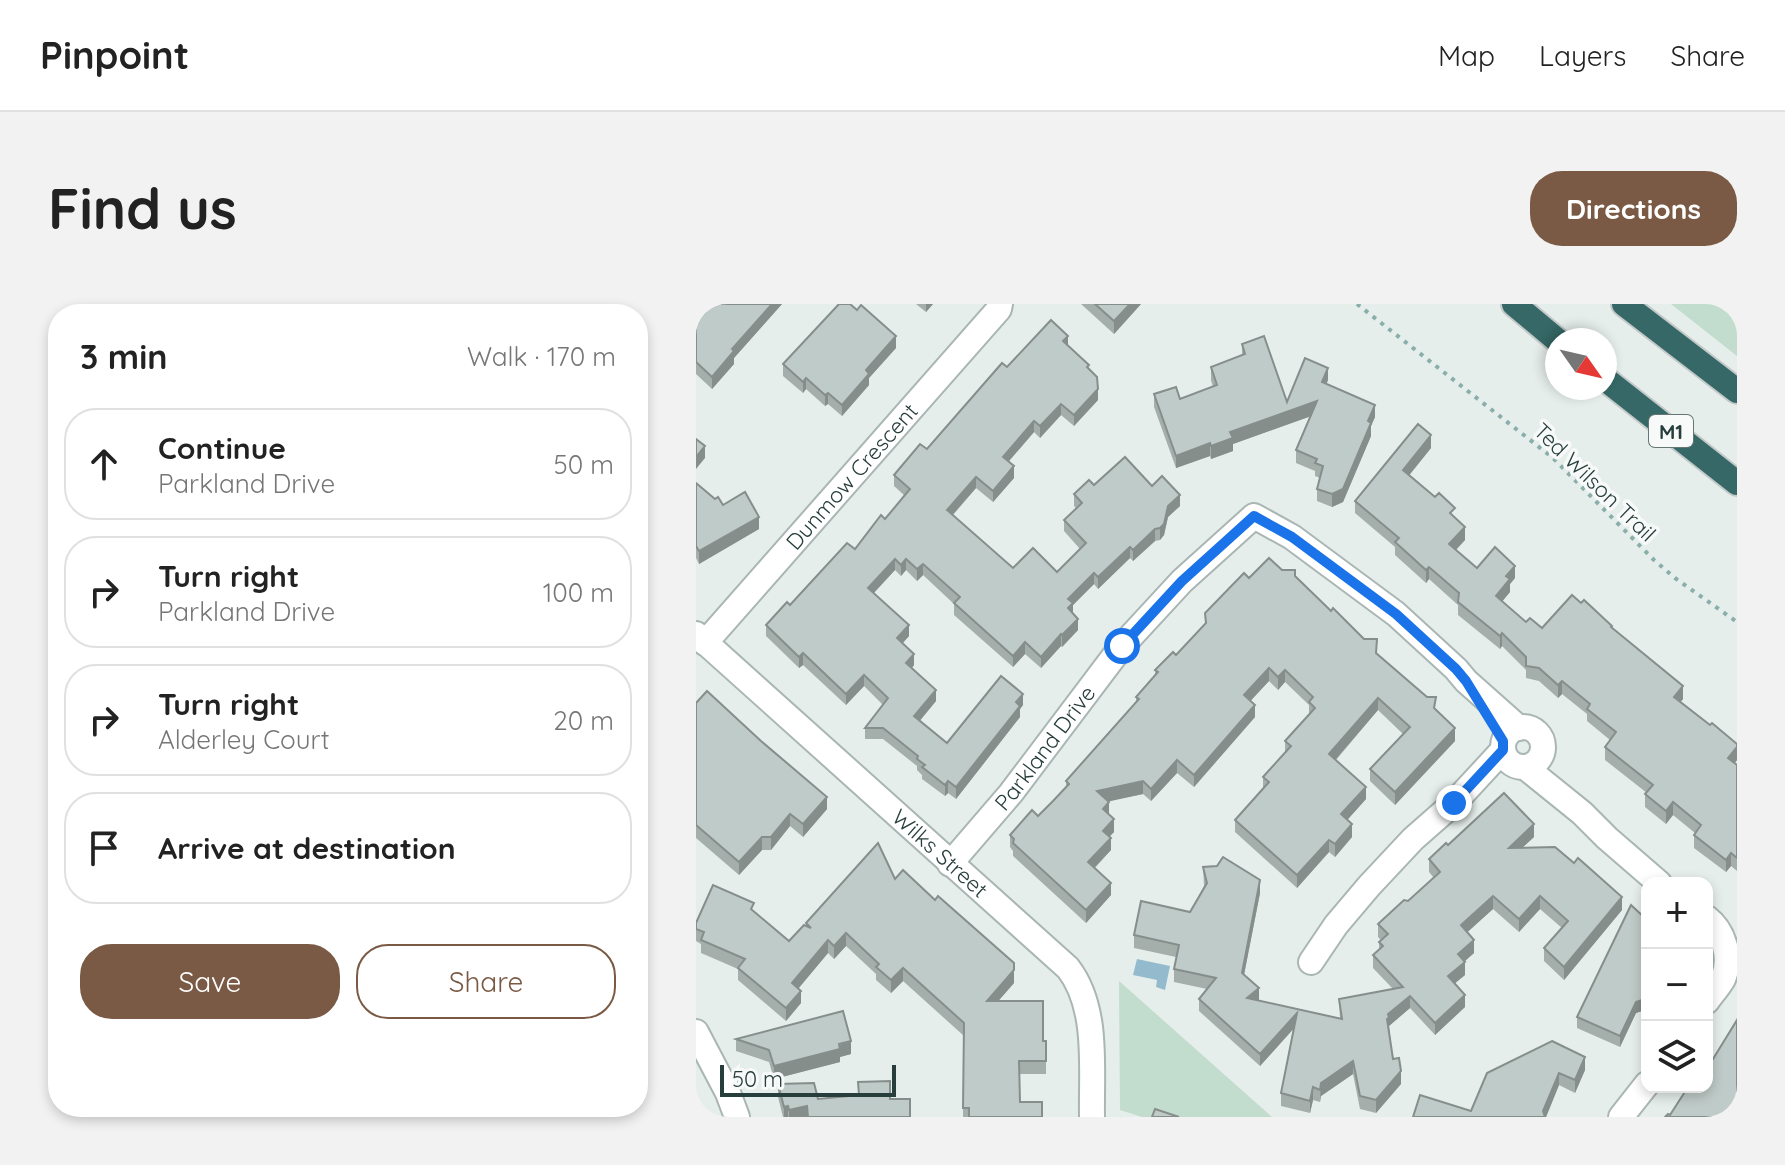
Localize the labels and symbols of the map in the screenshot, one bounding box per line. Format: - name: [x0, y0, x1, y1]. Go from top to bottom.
- north arrow: [1545, 328, 1617, 400]
- street label: Dunmow Crescent: [780, 397, 924, 555]
- road number: M1: [1649, 415, 1693, 447]
- street label: Ted Wilson Trail: [1528, 417, 1662, 547]
- route start: [1104, 628, 1140, 664]
- street label: Parkland Drive: [988, 680, 1101, 816]
- route end: [1436, 785, 1472, 821]
- street label: Wilks Street: [886, 803, 994, 903]
- scale bar: [720, 1061, 896, 1097]

